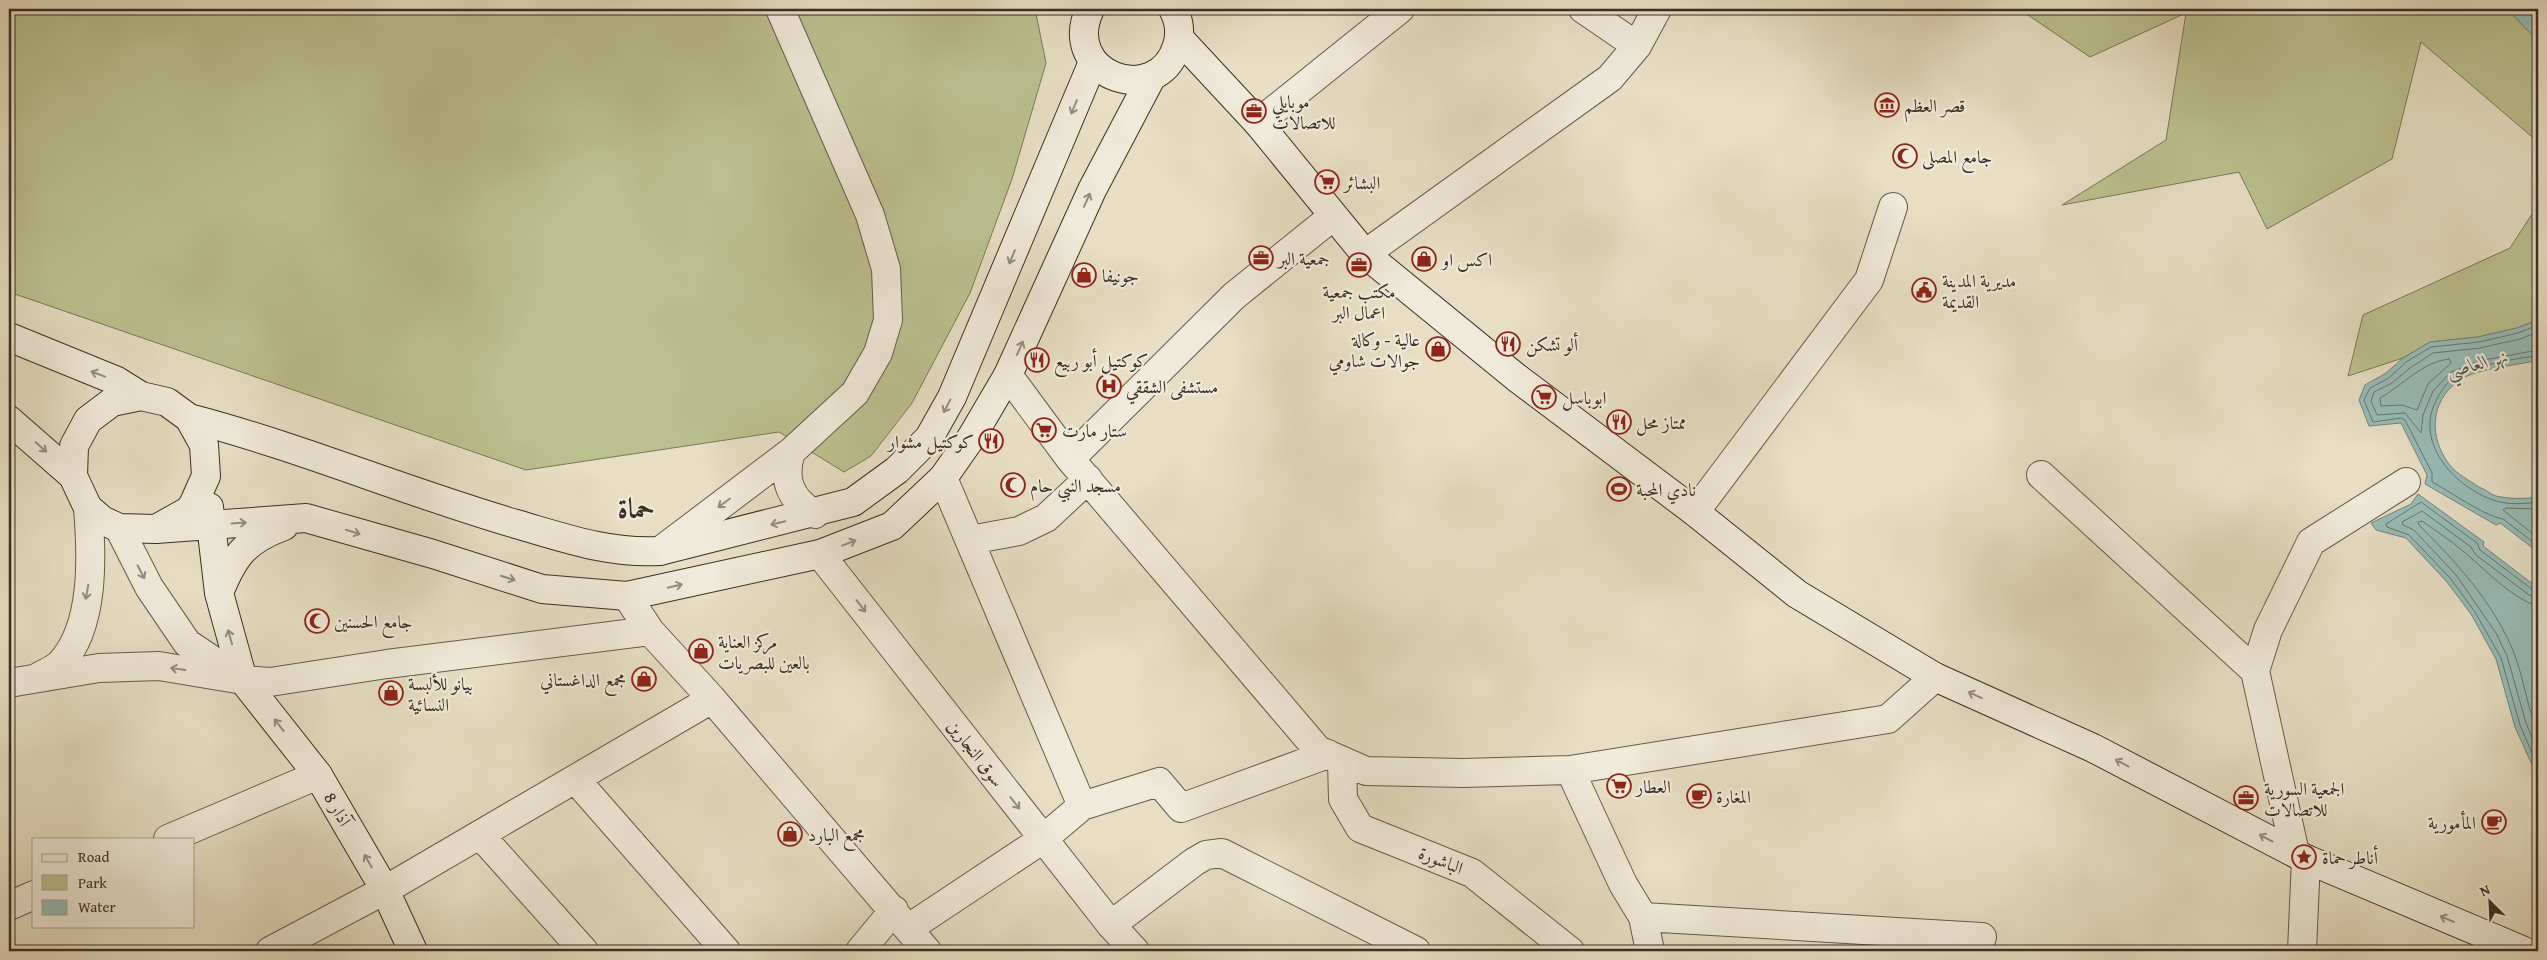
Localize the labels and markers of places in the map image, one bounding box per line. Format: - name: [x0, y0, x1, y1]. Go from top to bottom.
- place label: موبايلي للاتصالات: [1272, 88, 1336, 136]
- museum icon: قصر العظم: [1874, 92, 1900, 118]
- place label: قصر العظم: [1904, 92, 1965, 123]
- office icon: موبايلي للاتصالات: [1241, 98, 1267, 124]
- mosque icon: جامع المصلى: [1892, 143, 1918, 169]
- place label: جامع المصلى: [1922, 143, 1992, 173]
- supermarket icon: البشائر: [1314, 169, 1340, 195]
- place label: البشائر: [1342, 169, 1380, 196]
- office icon: جمعية البر: [1248, 245, 1274, 271]
- place label: جمعية البر: [1276, 245, 1330, 272]
- shop icon: اكس او: [1411, 246, 1437, 272]
- place label: اكس او: [1440, 246, 1492, 273]
- office icon: مكتب جمعية اعمال البر: [1346, 252, 1372, 278]
- shop icon: جونيفا: [1071, 262, 1097, 288]
- place label: جونيفا: [1102, 262, 1139, 289]
- place label: مديرية المدينة القديمة: [1942, 267, 2016, 315]
- public building icon: مديرية المدينة القديمة: [1911, 277, 1937, 303]
- place label: مكتب جمعية اعمال البر: [1323, 278, 1395, 326]
- place label: عالية - وكالة جوالات شاومي: [1329, 326, 1420, 376]
- restaurant icon: ألو تشكن: [1495, 331, 1521, 357]
- place label: ألو تشكن: [1526, 331, 1579, 358]
- shop icon: عالية - وكالة جوالات شاومي: [1425, 336, 1451, 362]
- restaurant icon: كوكتيل أبو ربيع: [1024, 347, 1050, 373]
- place label: كوكتيل أبو ربيع: [1054, 347, 1148, 377]
- hospital icon: مستشفى الشققي: [1096, 373, 1122, 399]
- place label: مستشفى الشققي: [1126, 373, 1218, 405]
- supermarket icon: ابوباسل: [1531, 384, 1557, 410]
- place label: ابوباسل: [1562, 384, 1606, 411]
- restaurant icon: ممتاز محل: [1606, 409, 1632, 435]
- place label: ممتاز محل: [1636, 409, 1686, 436]
- supermarket icon: ستار مارت: [1031, 417, 1057, 443]
- place label: ستار مارت: [1062, 417, 1127, 444]
- place label: كوكتيل مشوار: [886, 428, 974, 455]
- restaurant icon: كوكتيل مشوار: [978, 428, 1004, 454]
- mosque icon: مسجد النبي حام: [1000, 472, 1026, 498]
- place label: مسجد النبي حام: [1030, 472, 1121, 503]
- sports icon: نادي المحبة: [1606, 476, 1632, 502]
- place label: نادي المحبة: [1636, 476, 1696, 505]
- mosque icon: جامع الحسنين: [304, 608, 330, 634]
- place label: جامع الحسنين: [334, 608, 412, 638]
- place label: مركز العناية بالعين للبصريات: [718, 628, 810, 676]
- shop icon: مركز العناية بالعين للبصريات: [688, 638, 714, 664]
- place label: مجمع الداغستاني: [540, 666, 626, 696]
- shop icon: مجمع الداغستاني: [631, 666, 657, 692]
- place label: بيانو للألبسة النسائية: [408, 670, 473, 718]
- shop icon: بيانو للألبسة النسائية: [378, 680, 404, 706]
- supermarket icon: العطار: [1606, 773, 1632, 799]
- place label: العطار: [1634, 773, 1671, 800]
- place label: الجمعية السورية للاتصالات: [2264, 775, 2345, 823]
- cafe icon: المغارة: [1686, 783, 1712, 809]
- place label: المغارة: [1716, 783, 1751, 810]
- office icon: الجمعية السورية للاتصالات: [2233, 785, 2259, 811]
- place label: المأمورية: [2428, 809, 2476, 836]
- cafe icon: المأمورية: [2481, 809, 2507, 835]
- shop icon: مجمع البارد: [777, 821, 803, 847]
- place label: مجمع البارد: [808, 821, 865, 851]
- place icon: أناطر حماة: [2291, 844, 2317, 870]
- place label: أناطر حماة: [2322, 844, 2379, 871]

